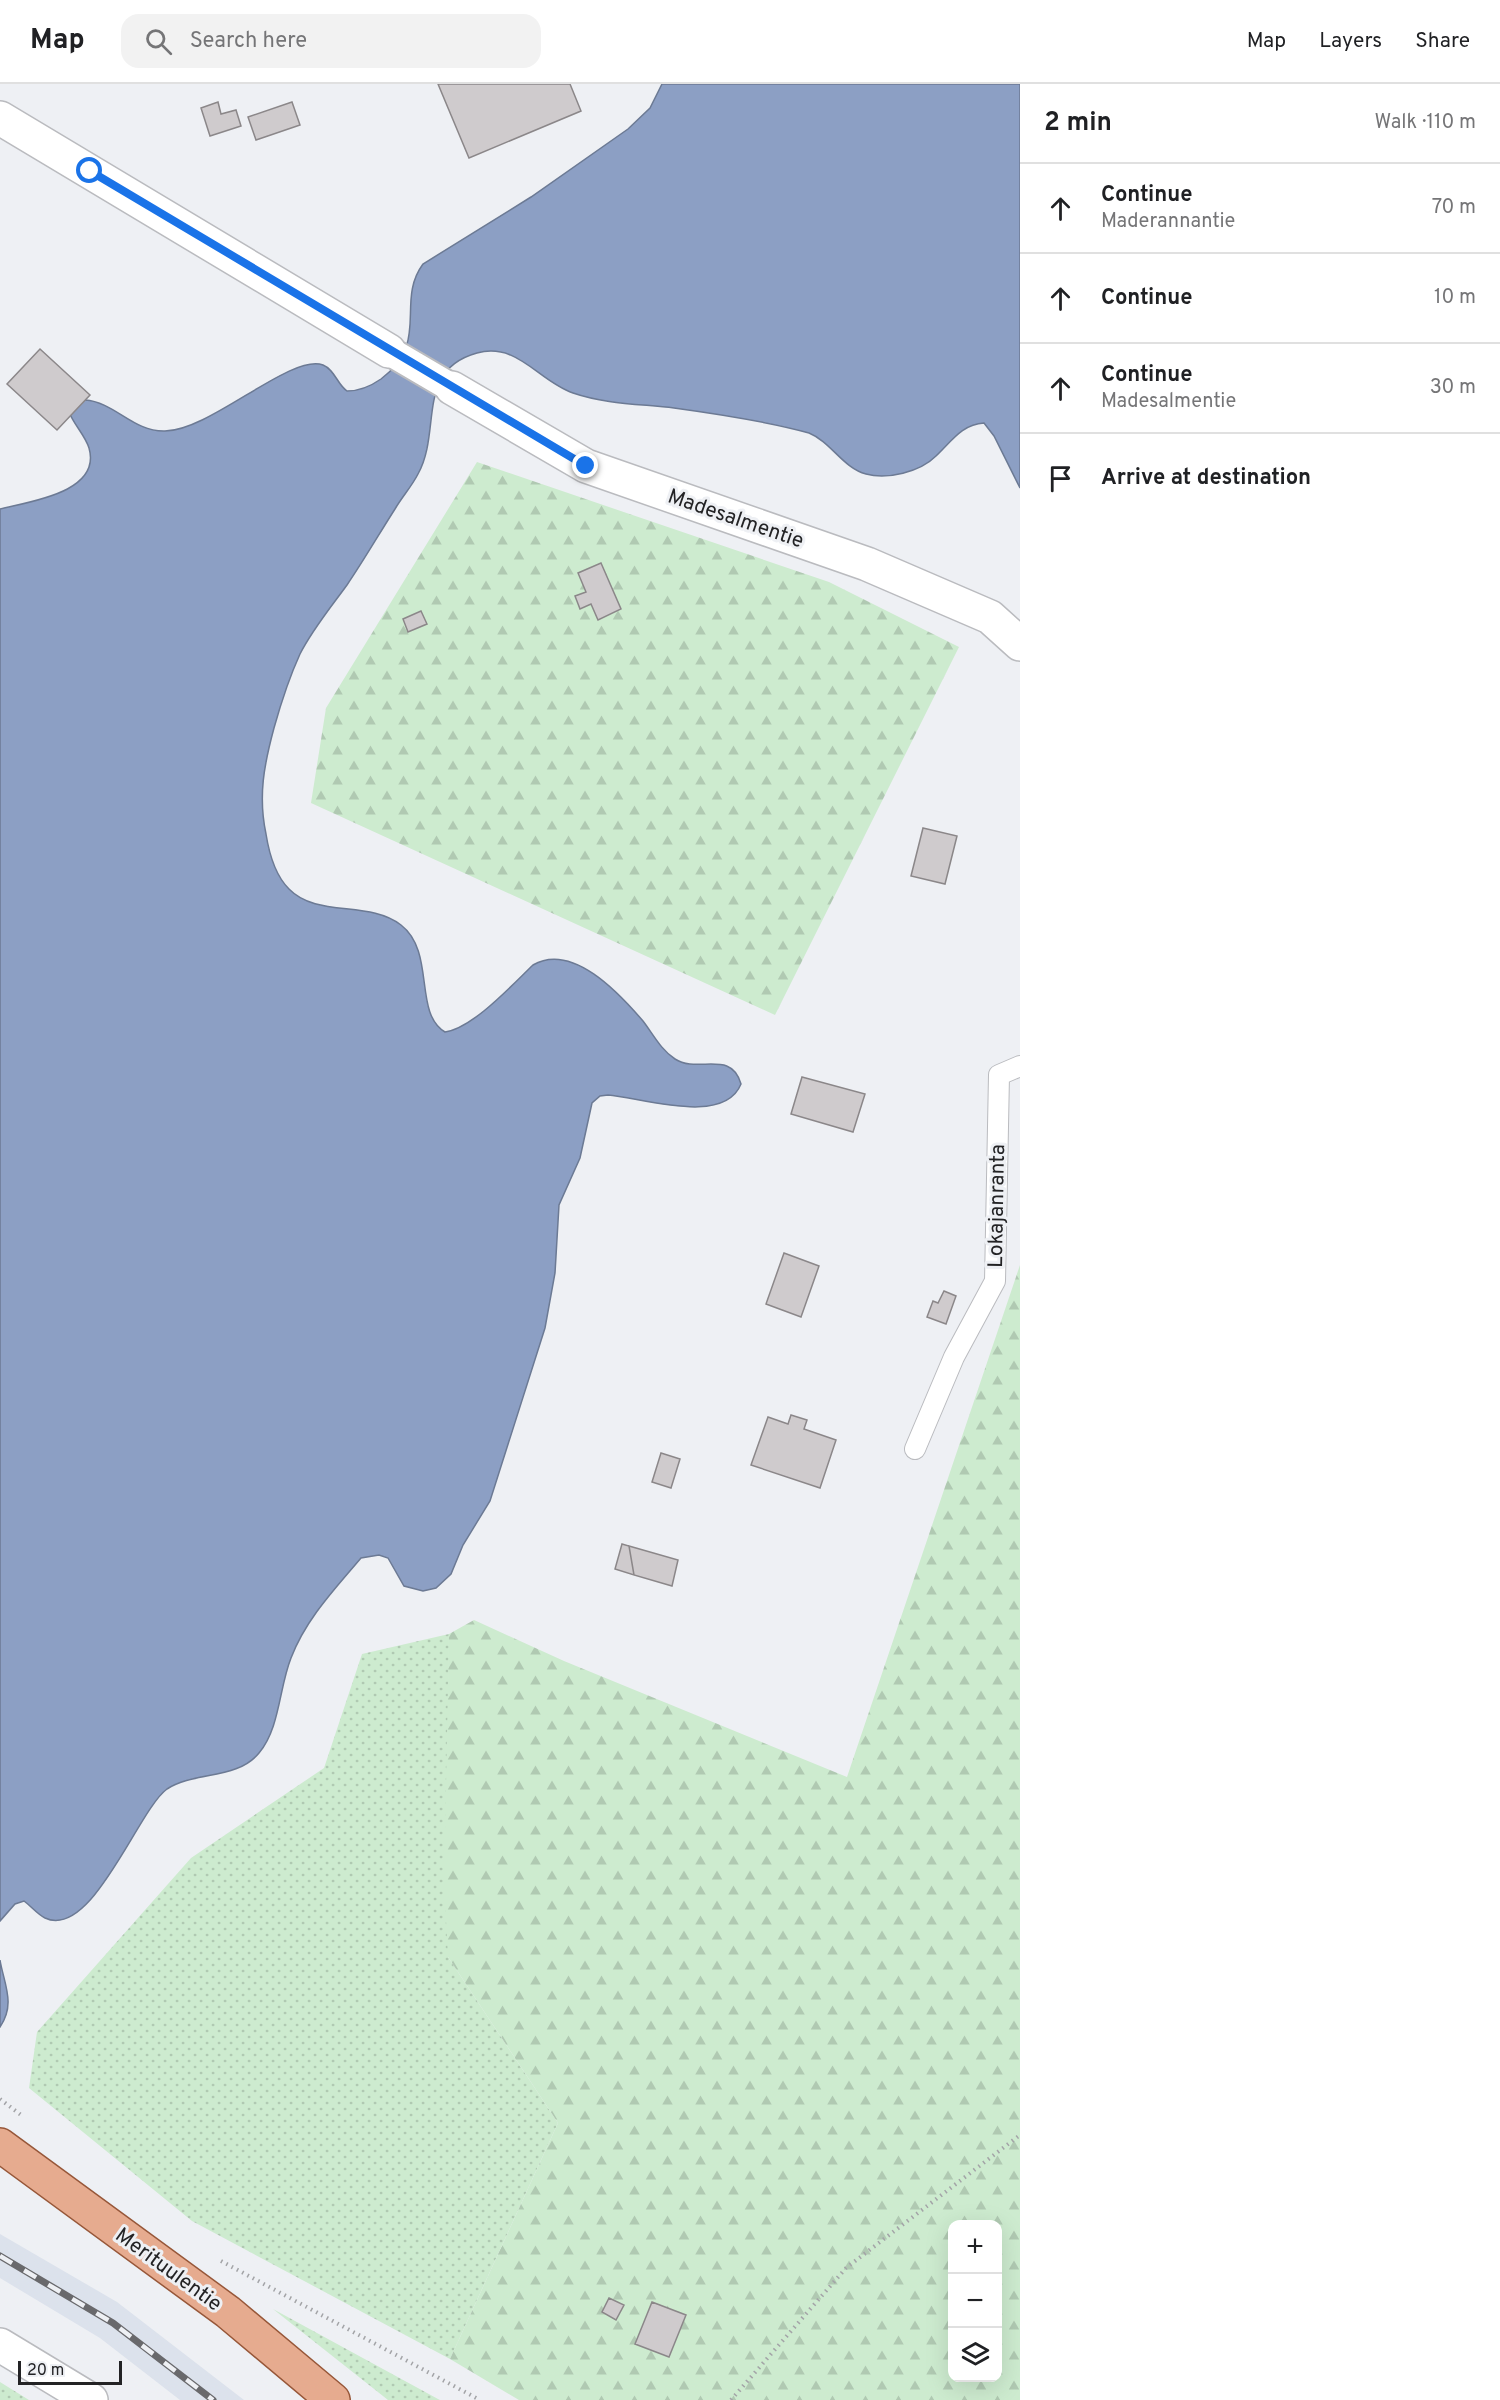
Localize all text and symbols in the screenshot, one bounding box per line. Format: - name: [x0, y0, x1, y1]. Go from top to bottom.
- search box: [121, 14, 541, 68]
- text: Map: [30, 23, 85, 59]
- icon: search: [142, 25, 175, 58]
- text: Search here: [190, 28, 307, 55]
- text: Map: [1247, 28, 1286, 55]
- text: Layers: [1319, 28, 1382, 55]
- text: Share: [1415, 28, 1470, 55]
- text: 2 min: [1044, 107, 1112, 140]
- text: Walk · 110 m: [1375, 110, 1476, 136]
- route start: [76, 157, 102, 183]
- text: Continue: [1101, 182, 1192, 209]
- icon: ahead: [1044, 192, 1077, 225]
- text: 70 m: [1432, 195, 1476, 221]
- text: Maderannantie: [1101, 209, 1235, 235]
- icon: ahead: [1044, 282, 1077, 315]
- text: Continue: [1101, 285, 1192, 312]
- text: 10 m: [1434, 285, 1476, 311]
- text: Continue: [1101, 362, 1192, 389]
- icon: ahead: [1044, 372, 1077, 405]
- text: 30 m: [1430, 375, 1476, 401]
- text: Madesalmentie: [1101, 389, 1236, 415]
- route end: [572, 452, 598, 478]
- icon: arrive: [1044, 462, 1077, 495]
- text: Arrive at destination: [1101, 465, 1311, 492]
- street label: Madesalmentie: [664, 484, 807, 555]
- street label: Lokajanranta: [983, 1144, 1012, 1268]
- map controls: [948, 2220, 1002, 2382]
- button: +: [948, 2220, 1002, 2274]
- street label: Merituulentie: [109, 2222, 227, 2318]
- button: −: [948, 2274, 1002, 2328]
- button: layers: [948, 2328, 1002, 2382]
- scale bar: [18, 2358, 122, 2386]
- text: 20 m: [27, 2361, 64, 2381]

